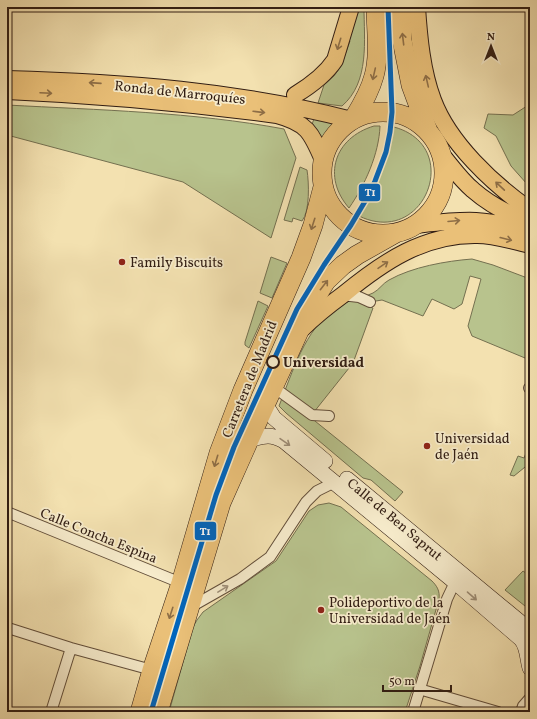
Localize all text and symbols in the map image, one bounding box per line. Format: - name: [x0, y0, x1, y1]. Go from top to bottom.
- north arrow: [471, 26, 511, 66]
- text: N: [487, 30, 495, 45]
- one-way arrow: [399, 33, 407, 46]
- one-way arrow: [335, 38, 343, 50]
- one-way arrow: [370, 67, 377, 80]
- one-way arrow: [423, 74, 431, 87]
- street label: Ronda de Marroquíes: [113, 77, 246, 110]
- one-way arrow: [89, 80, 102, 87]
- one-way arrow: [39, 89, 52, 97]
- one-way arrow: [252, 108, 265, 116]
- one-way arrow: [495, 181, 505, 190]
- line badge: T1: [358, 183, 381, 202]
- text: T1: [364, 186, 376, 201]
- one-way arrow: [309, 218, 316, 231]
- one-way arrow: [447, 218, 460, 225]
- one-way arrow: [499, 236, 512, 244]
- place label: Family Biscuits: [130, 254, 223, 273]
- marker: Family Biscuits: [117, 257, 127, 267]
- one-way arrow: [377, 261, 388, 269]
- one-way arrow: [319, 280, 328, 291]
- street label: Carretera de Madrid: [218, 318, 283, 441]
- place label: Universidad: [283, 354, 364, 373]
- marker: Universidad: [266, 355, 280, 369]
- place label: Universidad de Jaén: [435, 430, 510, 465]
- one-way arrow: [279, 438, 290, 446]
- marker: Universidad de Jaén: [422, 441, 432, 451]
- one-way arrow: [212, 455, 219, 468]
- street label: Calle de Ben Saprut: [342, 475, 446, 566]
- street label: Calle Concha Espina: [37, 504, 160, 569]
- line badge: T1: [194, 521, 217, 541]
- text: T1: [199, 525, 211, 540]
- one-way arrow: [217, 585, 228, 593]
- one-way arrow: [466, 592, 477, 601]
- place label: Polideportivo de la Universidad de Jaén: [329, 594, 450, 629]
- marker: Polideportivo de la Universidad de Jaén: [316, 605, 326, 615]
- one-way arrow: [167, 606, 174, 619]
- scale bar: [383, 667, 451, 693]
- text: 50 m: [389, 674, 415, 690]

